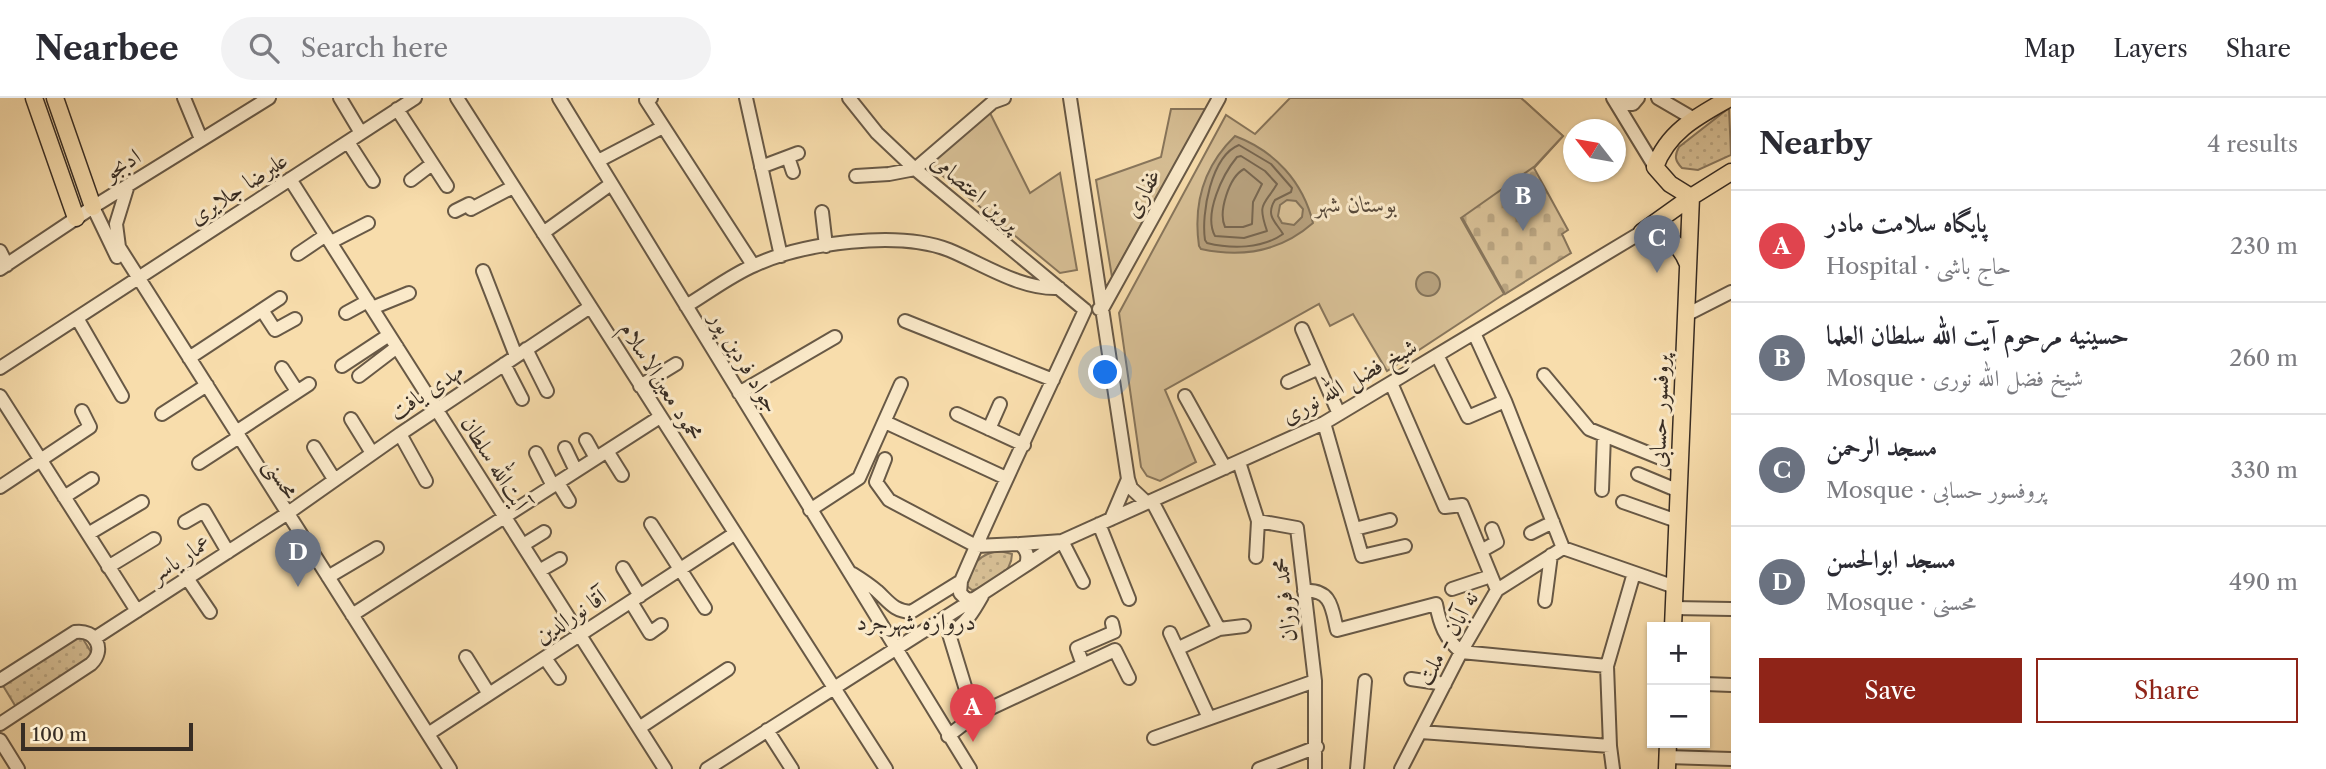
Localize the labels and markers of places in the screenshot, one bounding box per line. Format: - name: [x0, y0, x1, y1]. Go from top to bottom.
- pin: B: [1500, 173, 1546, 231]
- pin: C: [1634, 215, 1680, 273]
- pin: D: [275, 529, 321, 587]
- pin: A: [950, 684, 996, 742]

